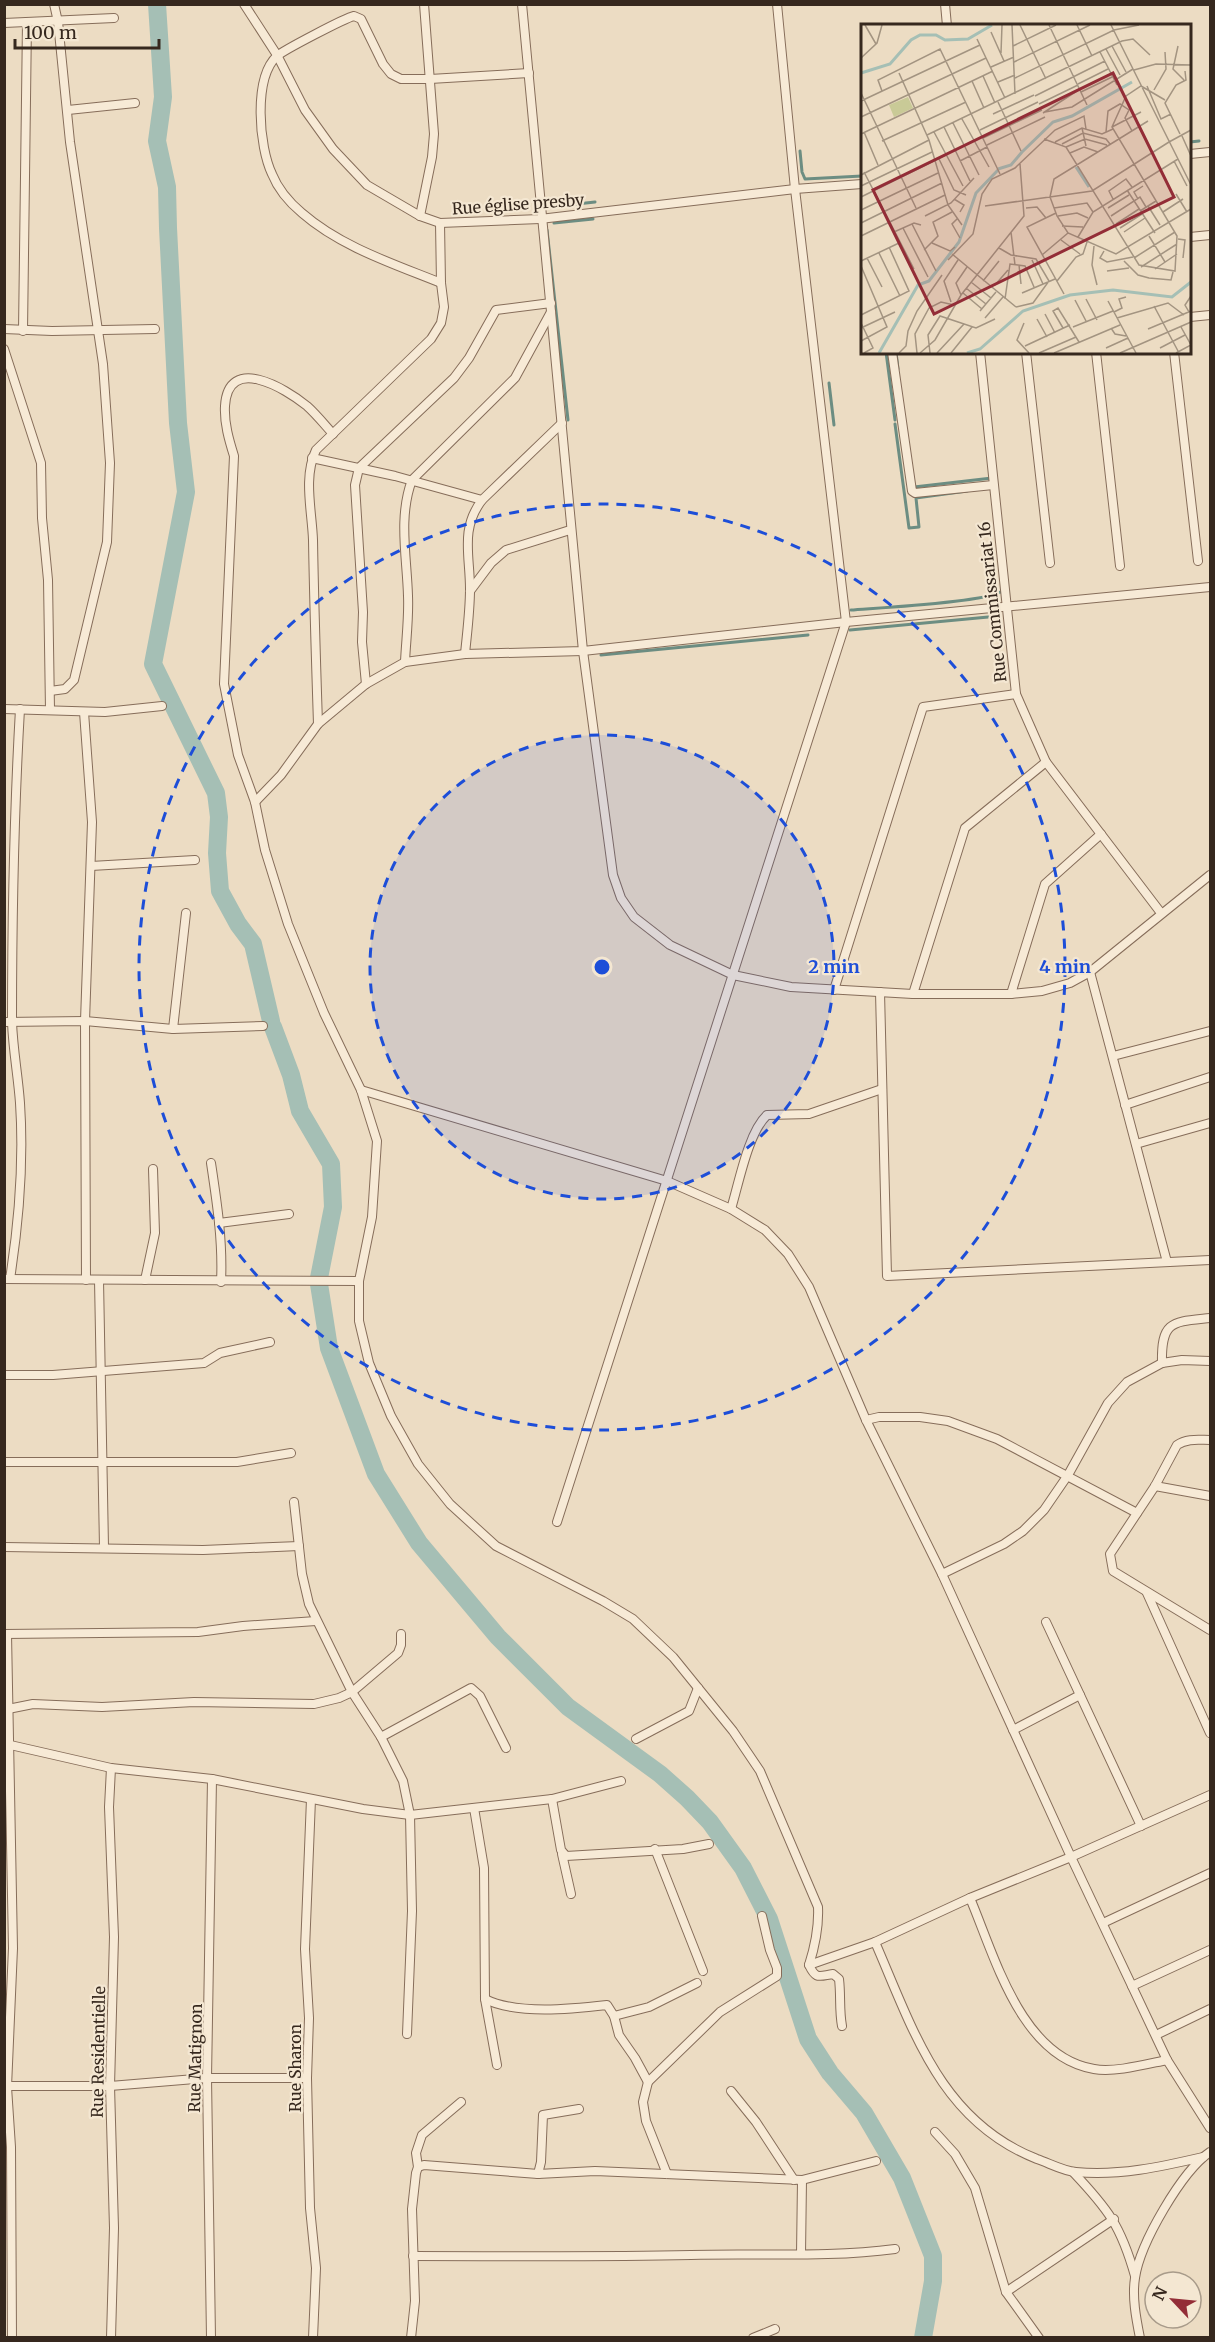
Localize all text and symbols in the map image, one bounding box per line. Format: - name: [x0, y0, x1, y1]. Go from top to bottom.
- scale bar: [15, 12, 159, 50]
- text: 100 m: [24, 21, 77, 44]
- inset map: [861, 24, 1191, 354]
- street label: Rue église presby: [451, 189, 586, 219]
- street label: Rue Commissariat 16: [974, 520, 1010, 683]
- text: 2 min: [808, 955, 860, 978]
- text: 4 min: [1039, 955, 1091, 978]
- centre of rings: [592, 957, 612, 977]
- street label: Rue Residentielle: [87, 1986, 109, 2118]
- street label: Rue Matignon: [184, 2003, 206, 2113]
- street label: Rue Sharon: [285, 2023, 305, 2112]
- north arrow: [1143, 2270, 1203, 2330]
- text: N: [1148, 2283, 1171, 2303]

